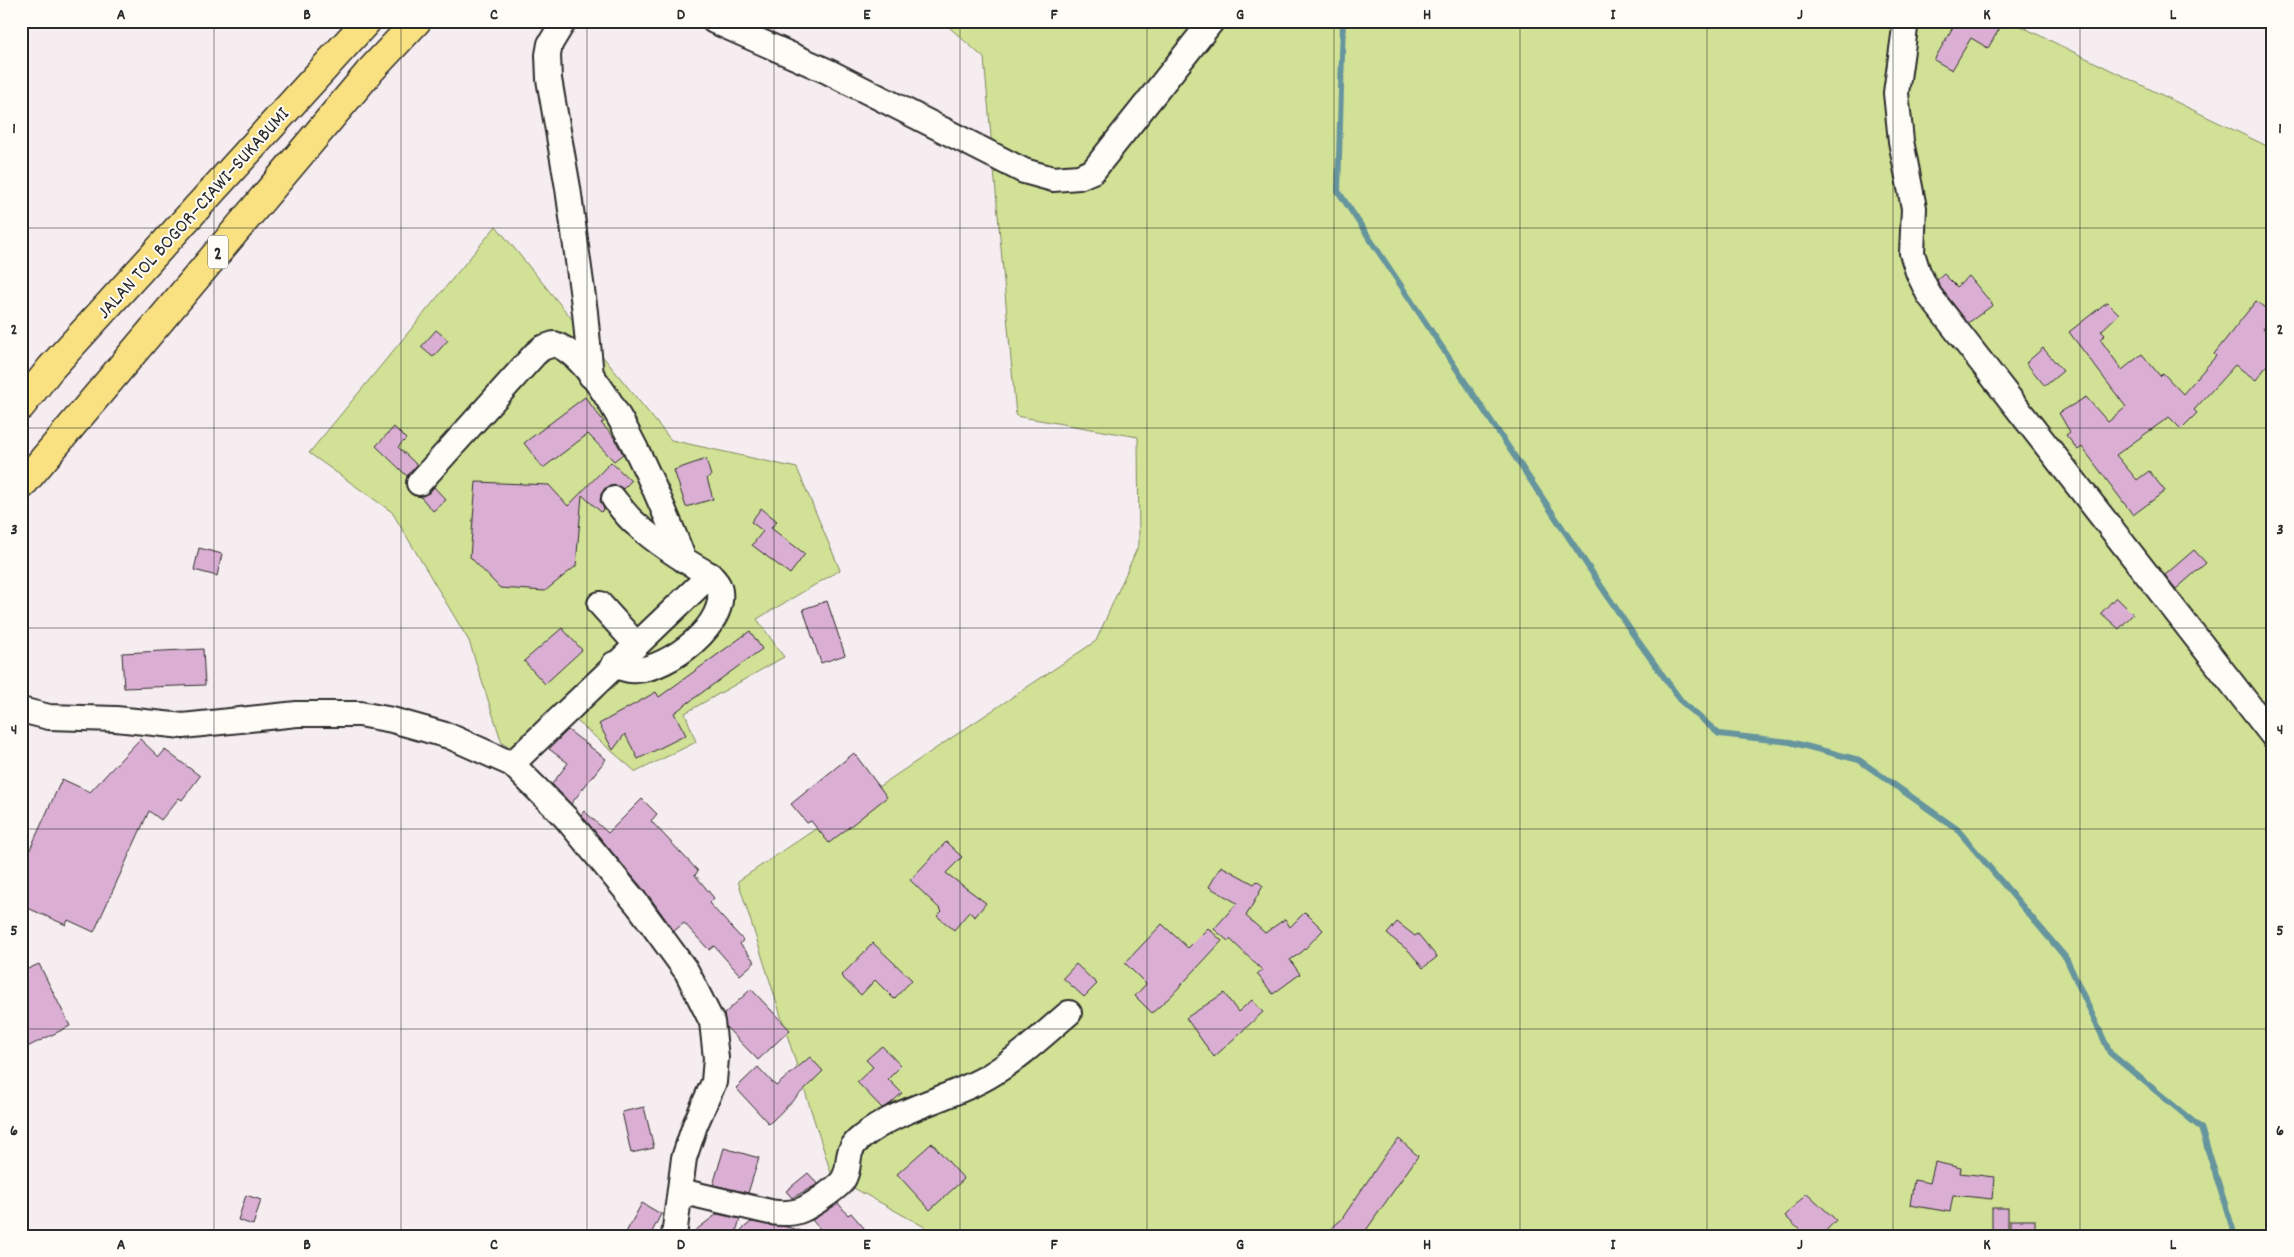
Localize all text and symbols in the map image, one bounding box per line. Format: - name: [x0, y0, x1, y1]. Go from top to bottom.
- text: A: [117, 4, 126, 27]
- text: B: [303, 4, 311, 27]
- text: C: [490, 4, 498, 27]
- text: D: [677, 4, 686, 27]
- text: E: [863, 4, 871, 27]
- text: F: [1050, 4, 1058, 27]
- text: G: [1236, 4, 1244, 27]
- text: H: [1423, 4, 1431, 27]
- text: I: [1611, 4, 1617, 27]
- text: J: [1797, 4, 1803, 27]
- text: K: [1983, 4, 1991, 27]
- text: L: [2170, 4, 2177, 27]
- street label: JALAN TOL BOGOR–CIAWI–SUKABUMI: [91, 102, 297, 326]
- text: 1: [12, 118, 16, 141]
- text: 1: [2278, 118, 2282, 141]
- road number: 2: [208, 236, 228, 268]
- text: 2: [11, 319, 18, 342]
- text: 2: [2277, 319, 2284, 342]
- text: 3: [10, 519, 18, 542]
- text: 3: [2276, 519, 2284, 542]
- text: 4: [11, 719, 17, 742]
- text: 4: [2277, 719, 2283, 742]
- text: 5: [10, 920, 18, 943]
- text: 5: [2276, 920, 2284, 943]
- text: 6: [10, 1120, 18, 1143]
- text: 6: [2276, 1120, 2284, 1143]
- text: A: [117, 1234, 126, 1257]
- text: B: [303, 1234, 311, 1257]
- text: C: [490, 1234, 498, 1257]
- text: D: [677, 1234, 686, 1257]
- text: E: [863, 1234, 871, 1257]
- text: F: [1050, 1234, 1058, 1257]
- text: G: [1236, 1234, 1244, 1257]
- text: H: [1423, 1234, 1431, 1257]
- text: I: [1611, 1234, 1617, 1257]
- text: J: [1797, 1234, 1803, 1257]
- text: K: [1983, 1234, 1991, 1257]
- text: L: [2170, 1234, 2177, 1257]

